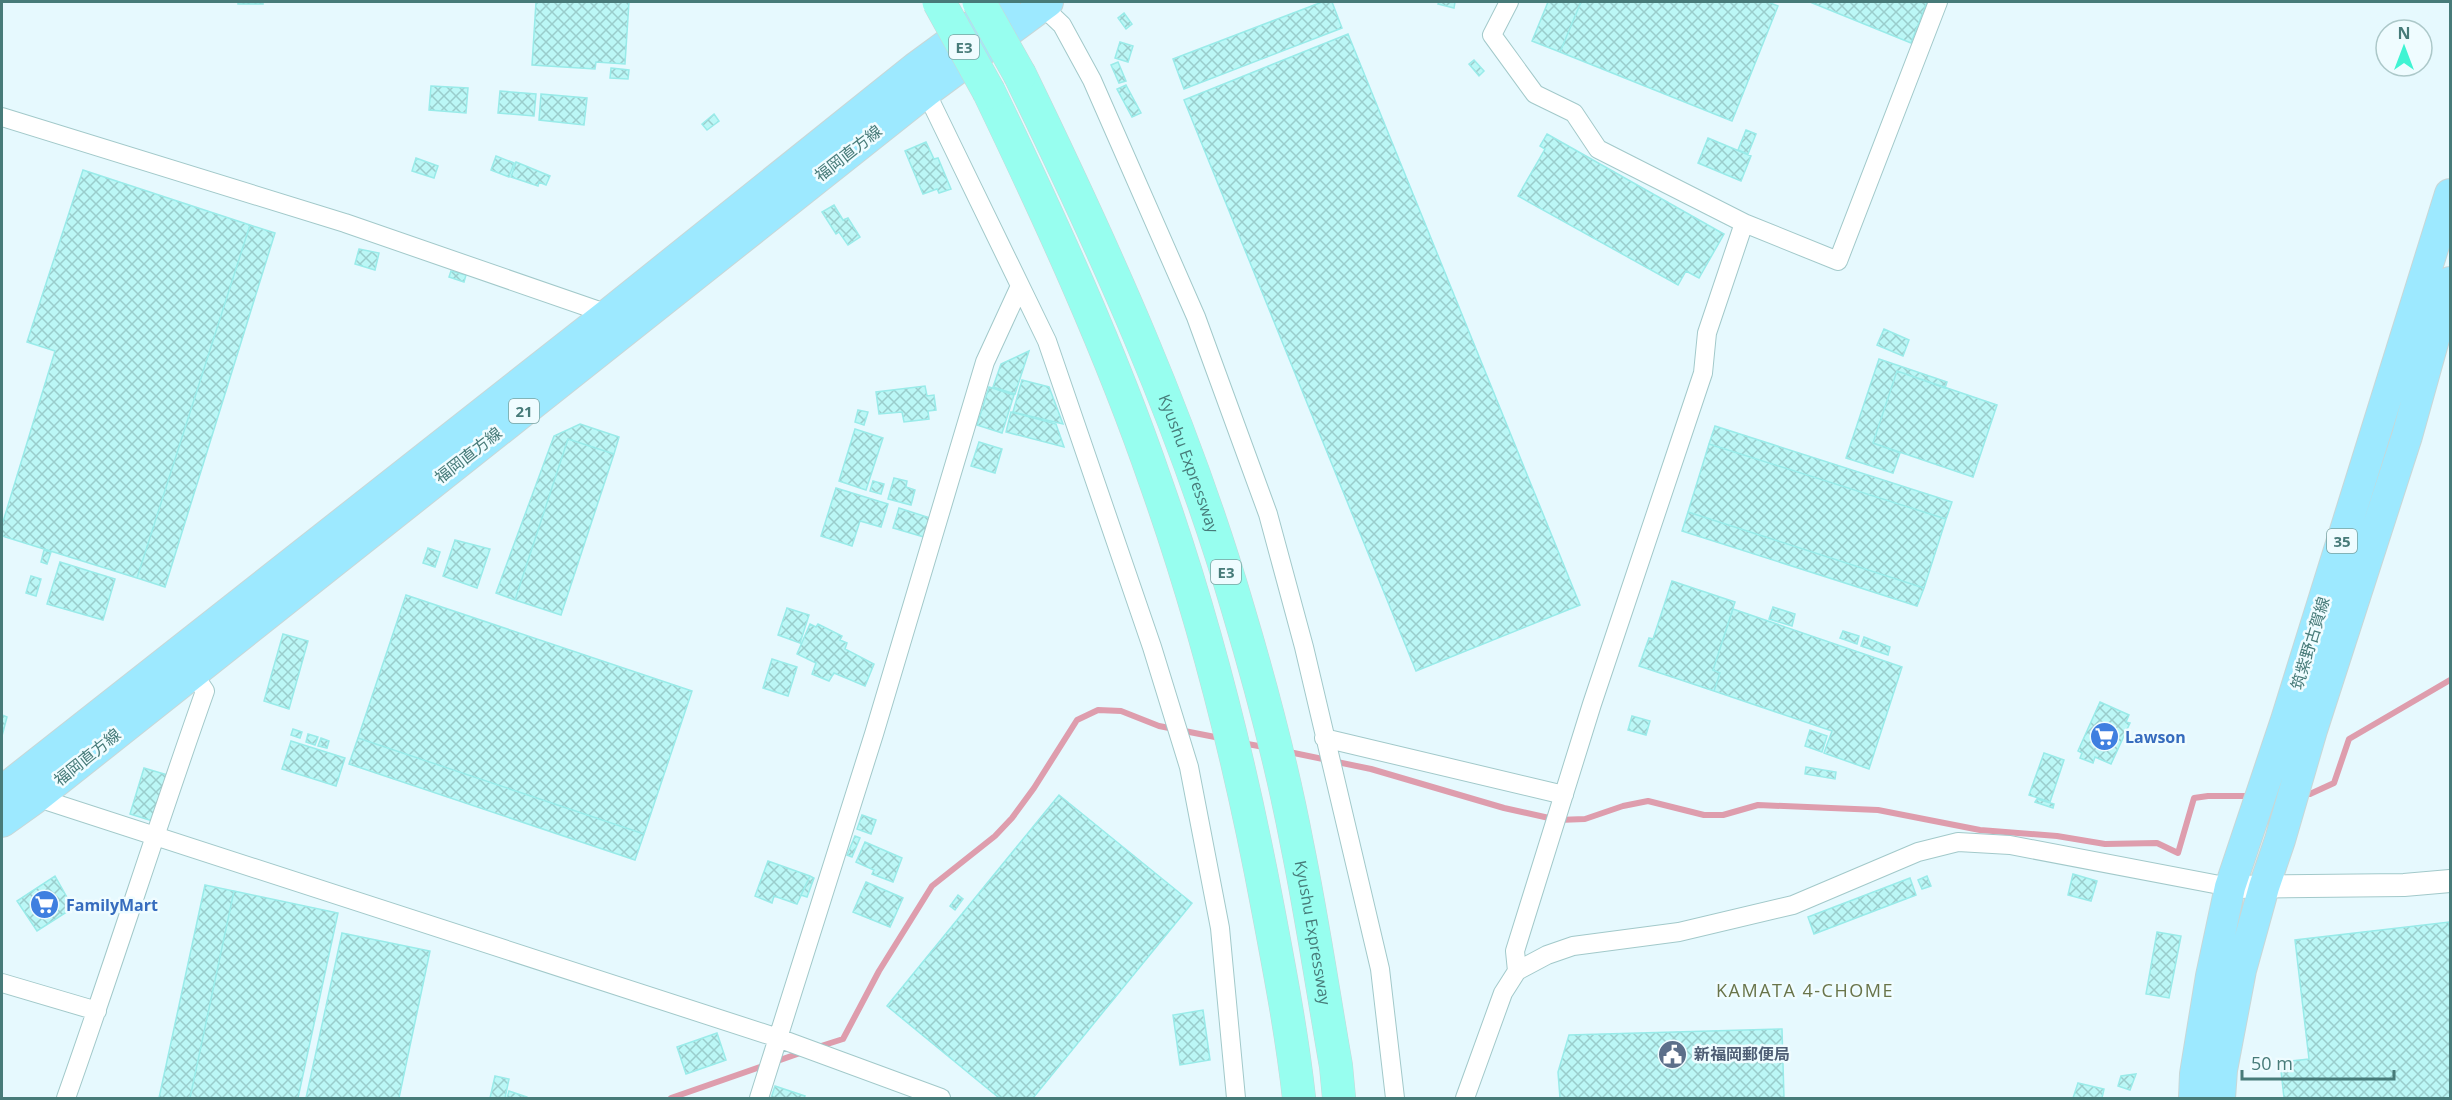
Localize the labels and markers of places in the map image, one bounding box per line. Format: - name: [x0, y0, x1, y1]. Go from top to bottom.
- supermarket icon: Lawson: [2088, 721, 2120, 753]
- place label: Lawson: [2125, 726, 2186, 748]
- supermarket icon: FamilyMart: [29, 889, 61, 921]
- place label: FamilyMart: [66, 894, 158, 916]
- public building icon: 新福岡郵便局: [1657, 1038, 1689, 1070]
- place label: 新福岡郵便局: [1694, 1043, 1790, 1065]

